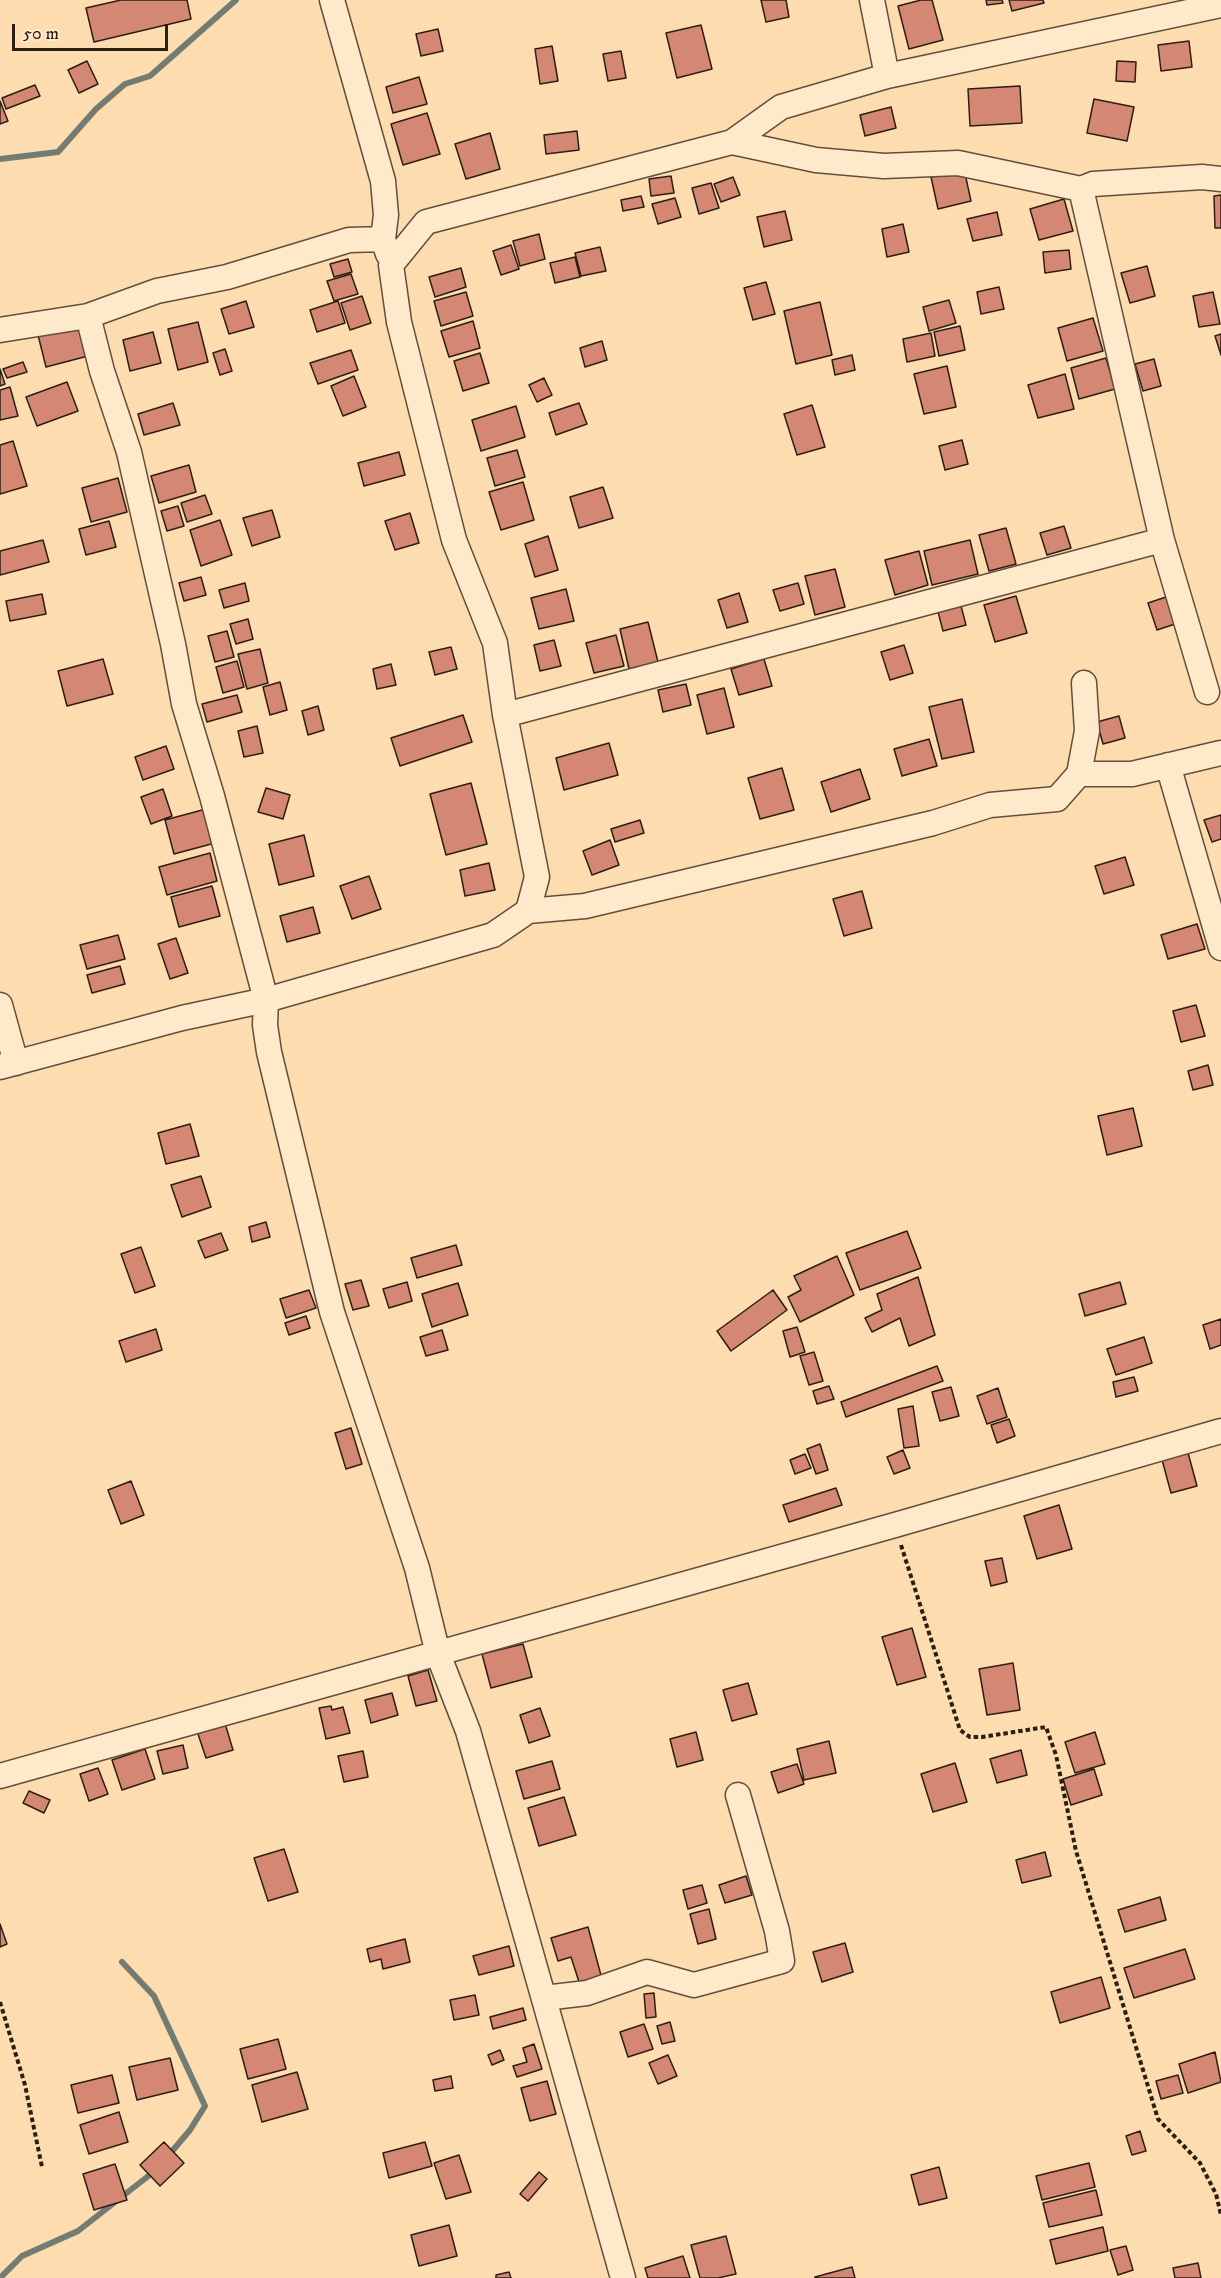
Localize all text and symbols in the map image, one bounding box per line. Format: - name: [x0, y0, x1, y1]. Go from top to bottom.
- scale bar: [15, 12, 171, 50]
- text: 50 m: [23, 23, 59, 45]

